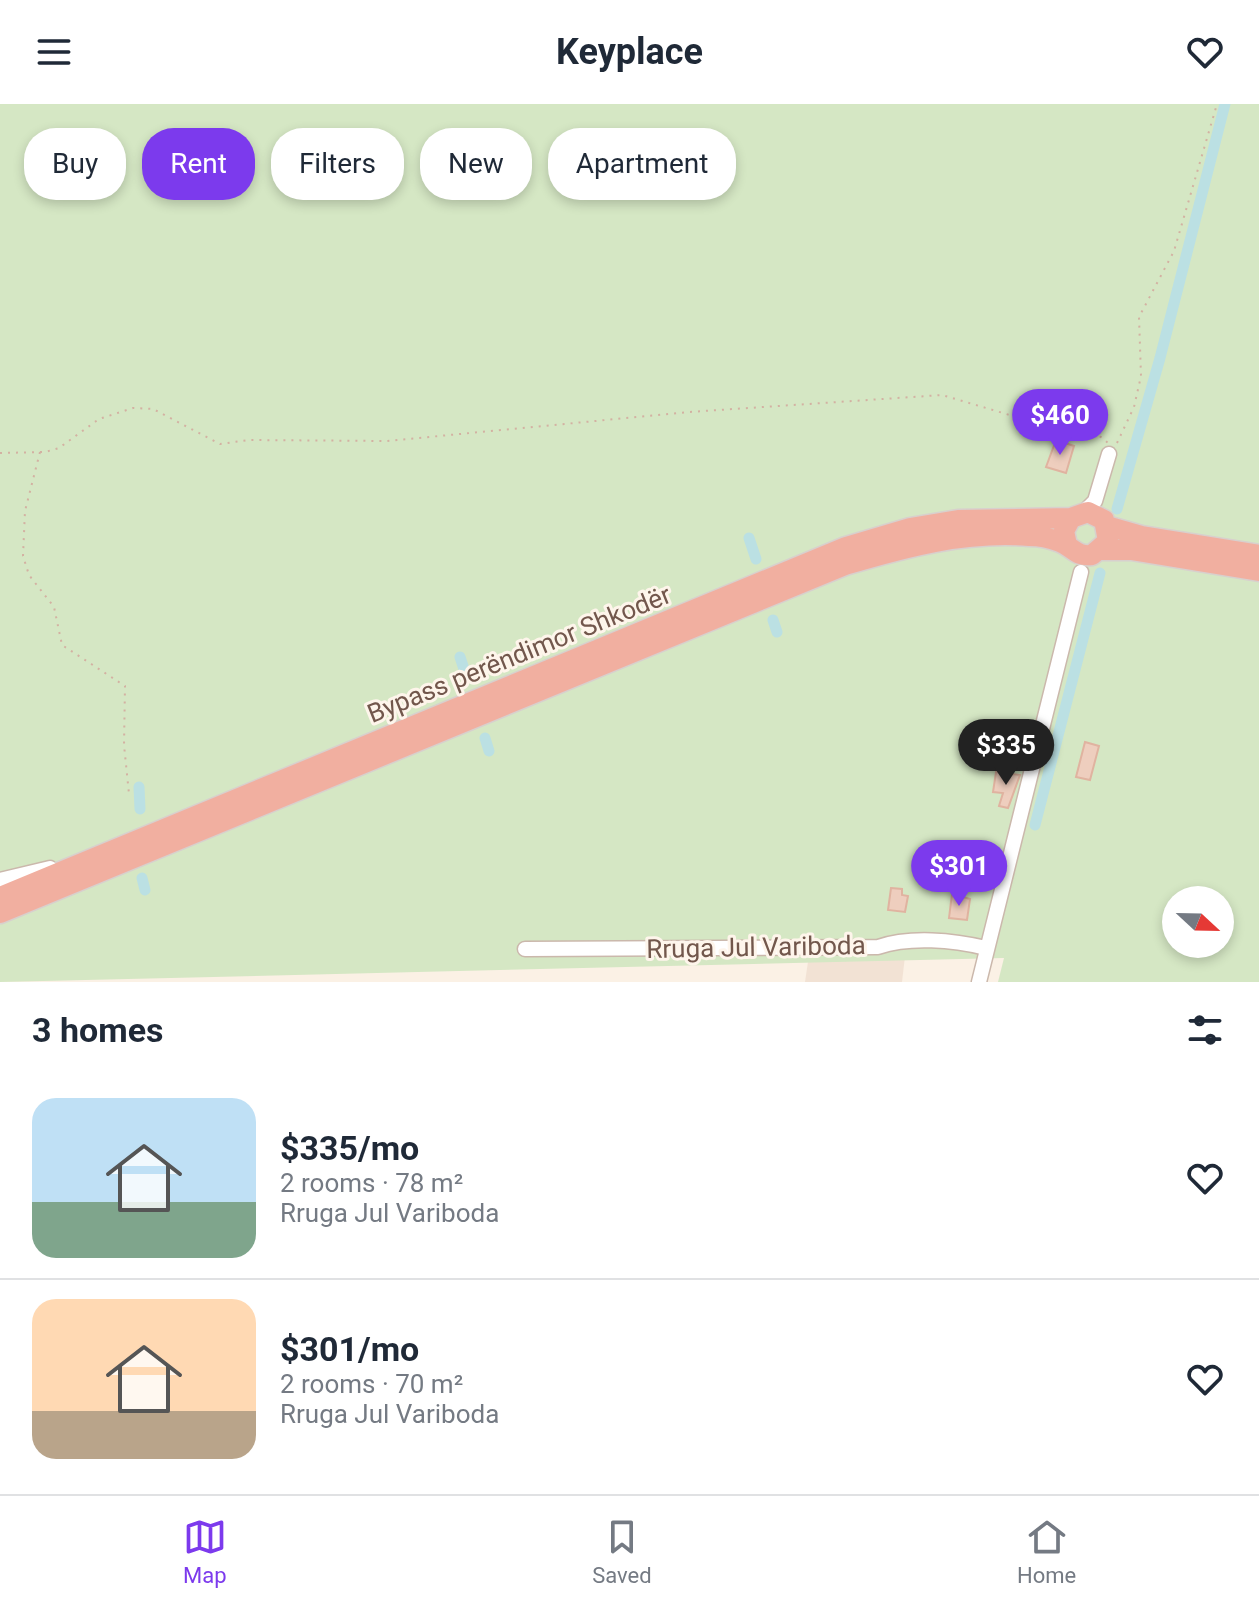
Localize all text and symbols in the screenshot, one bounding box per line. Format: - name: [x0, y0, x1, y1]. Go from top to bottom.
- icon: menu: [32, 30, 76, 74]
- icon: heart: [1183, 30, 1227, 74]
- text: Keyplace: [556, 31, 703, 73]
- chip: Buy: [24, 128, 126, 200]
- chip: Rent: [142, 128, 255, 200]
- chip: Filters: [271, 128, 404, 200]
- chip: New: [420, 128, 532, 200]
- chip: Apartment: [548, 128, 736, 200]
- pin: $460: [1013, 389, 1107, 457]
- text: $460: [1030, 400, 1090, 430]
- street label: Bypass perëndimor Shkodër: [363, 579, 675, 729]
- pin: $335: [959, 719, 1053, 787]
- text: $335: [976, 730, 1036, 760]
- pin: $301: [912, 840, 1006, 908]
- text: $301: [929, 851, 989, 881]
- north arrow: [1162, 886, 1234, 958]
- map controls: [1162, 886, 1234, 958]
- street label: Rruga Jul Variboda: [646, 930, 866, 964]
- icon: filters: [1183, 1008, 1227, 1052]
- text: 3 homes: [32, 1010, 163, 1050]
- text: $335/mo: [280, 1128, 419, 1168]
- icon: home: [96, 1130, 192, 1226]
- icon: heart: [1183, 1156, 1227, 1200]
- text: 2 rooms · 78 m²: [280, 1168, 463, 1198]
- text: Rruga Jul Variboda: [280, 1198, 499, 1228]
- text: $301/mo: [280, 1329, 419, 1369]
- icon: home: [96, 1331, 192, 1427]
- icon: heart: [1183, 1357, 1227, 1401]
- text: 2 rooms · 70 m²: [280, 1369, 463, 1399]
- text: Rruga Jul Variboda: [280, 1399, 499, 1429]
- tab: Map: [183, 1515, 227, 1588]
- tab: Saved: [592, 1515, 652, 1588]
- tab: Home: [1017, 1515, 1076, 1588]

